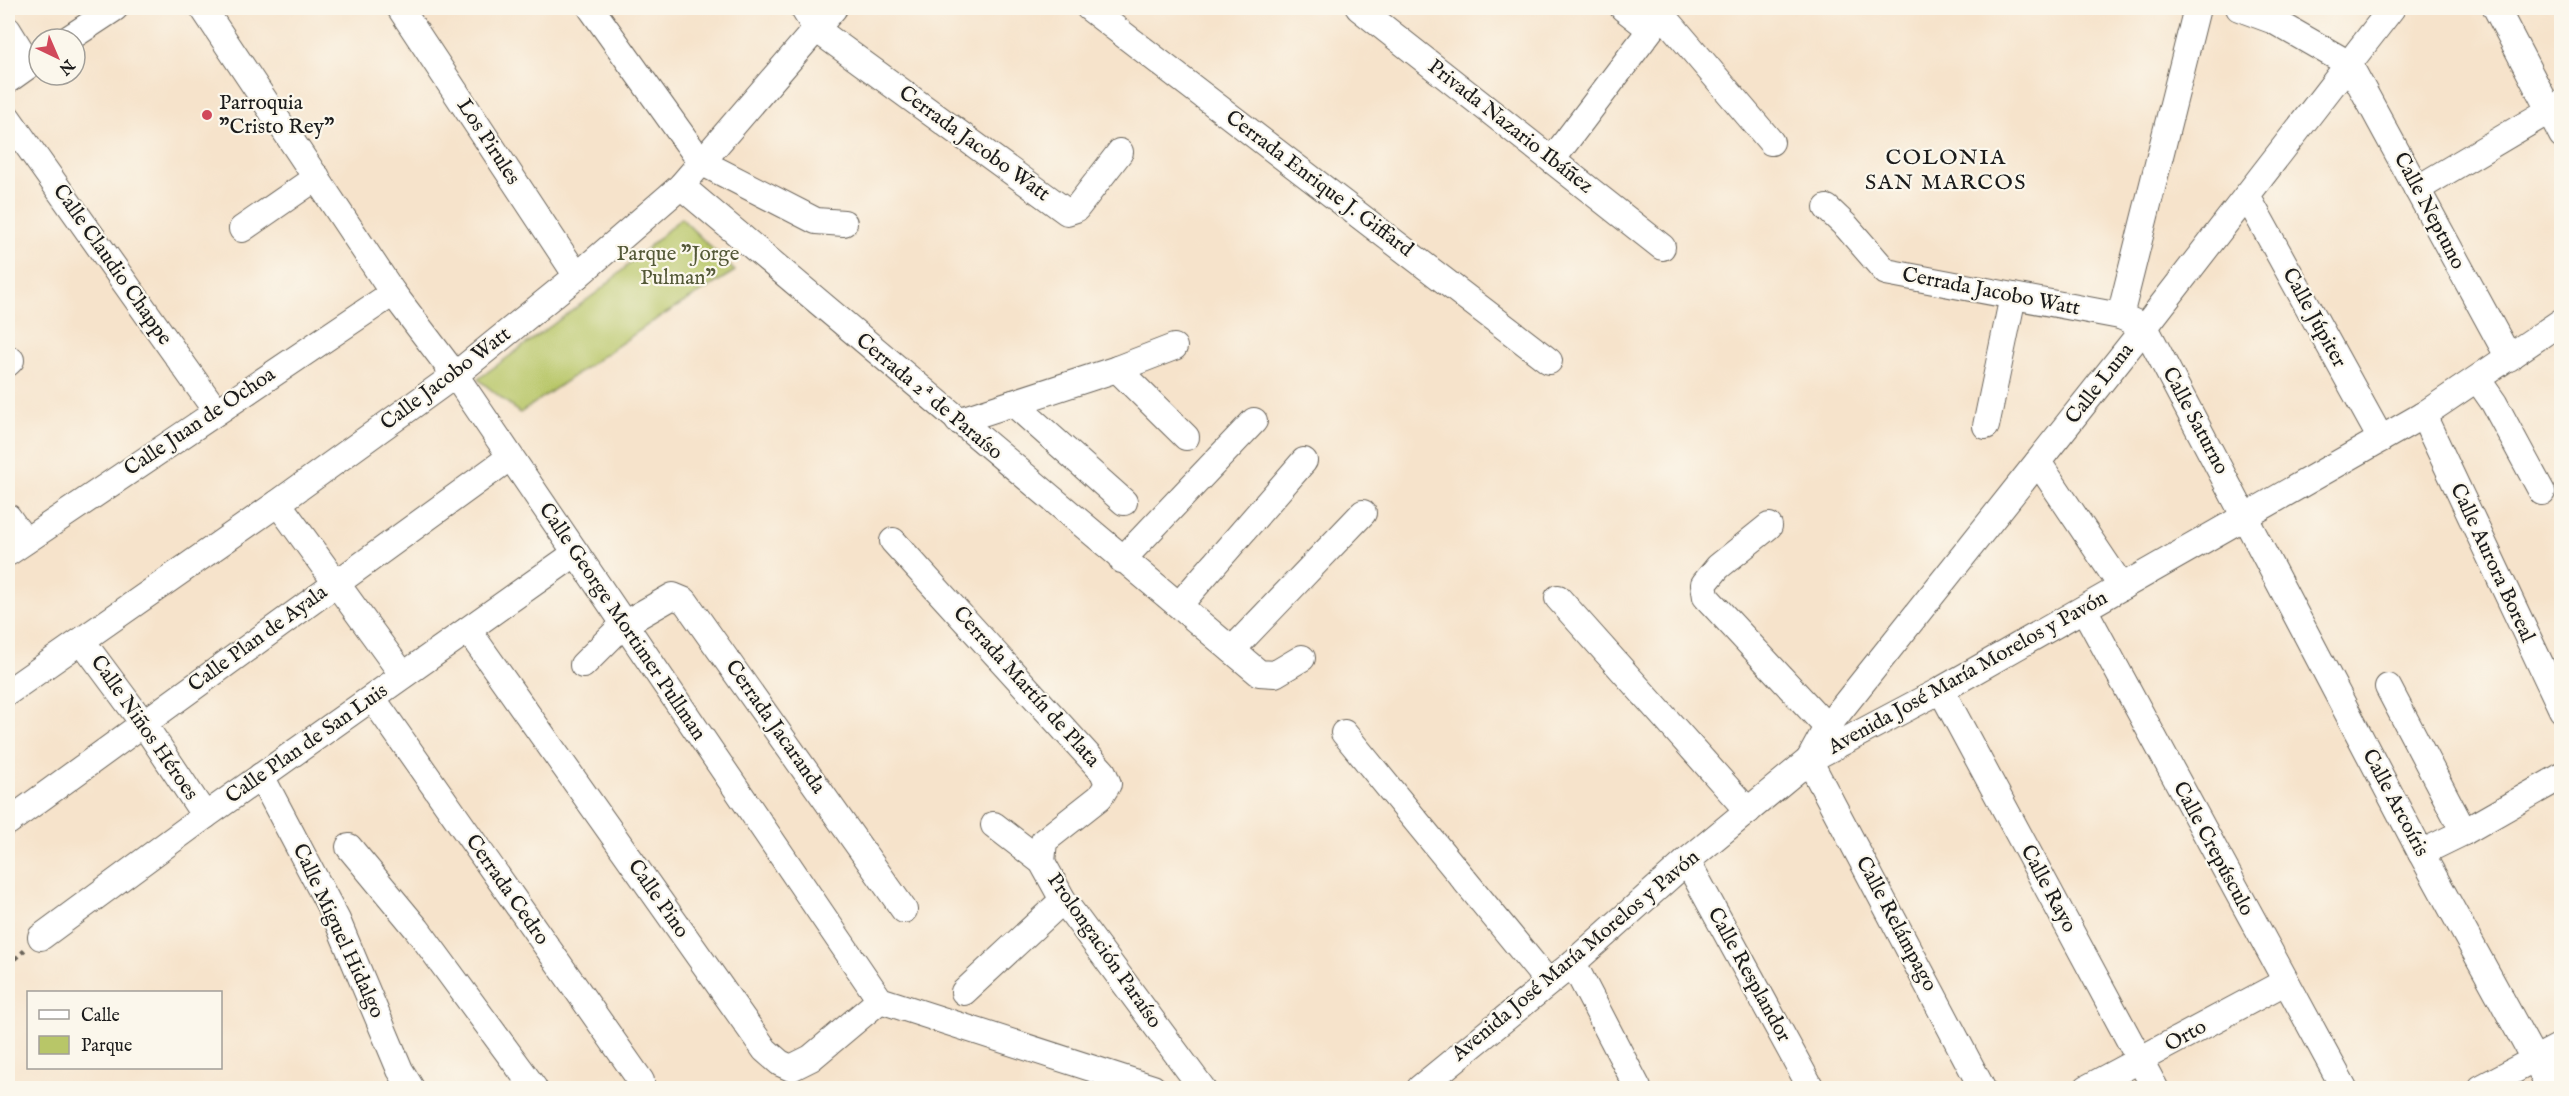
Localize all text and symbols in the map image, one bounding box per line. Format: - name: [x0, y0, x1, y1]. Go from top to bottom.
- north arrow: [27, 27, 87, 87]
- text: N: [54, 54, 79, 78]
- street label: Privada Nazario Ibáñez: [1422, 54, 1599, 200]
- street label: Cerrada Jacobo Watt: [893, 80, 1055, 208]
- place label: Parroquia "Cristo Rey": [219, 90, 335, 141]
- street label: Los Pirules: [450, 94, 526, 190]
- street label: Cerrada Enrique J. Giffard: [1220, 105, 1419, 264]
- marker: Parroquia "Cristo Rey": [200, 108, 214, 122]
- district label: COLONIA SAN MARCOS: [1865, 144, 2027, 197]
- street label: Calle Neptuno: [2387, 148, 2471, 274]
- street label: Calle Claudio Chappe: [46, 179, 178, 351]
- park label: Parque "Jorge Pulman": [617, 241, 740, 292]
- street label: Cerrada Jacobo Watt: [1900, 262, 2082, 322]
- street label: Calle Júpiter: [2276, 263, 2353, 373]
- street label: Calle Jacobo Watt: [375, 321, 517, 437]
- street label: Cerrada 2ª de Paraíso: [850, 328, 1008, 466]
- street label: Calle Luna: [2060, 337, 2141, 430]
- street label: Calle Juan de Ochoa: [119, 361, 282, 483]
- street label: Calle Saturno: [2155, 363, 2235, 479]
- street label: Calle Aurora Boreal: [2443, 479, 2541, 647]
- street label: Calle George Mortimer Pullman: [532, 498, 712, 746]
- street label: Calle Plan de Ayala: [183, 579, 334, 699]
- street label: Avenida José María Morelos y Pavón: [1823, 585, 2112, 762]
- street label: Cerrada Martín de Plata: [946, 601, 1106, 774]
- street label: Calle Niños Héroes: [84, 650, 204, 806]
- street label: Cerrada Jacaranda: [719, 655, 832, 800]
- street label: Calle Plan de San Luis: [220, 678, 394, 810]
- street label: Calle Arcoíris: [2355, 744, 2435, 862]
- street label: Calle Crepúsculo: [2166, 777, 2260, 921]
- street label: Cerrada Cedro: [459, 829, 555, 951]
- street label: Calle Miguel Hidalgo: [286, 839, 390, 1023]
- street label: Calle Rayo: [2014, 840, 2082, 938]
- street label: Avenida José María Morelos y Pavón: [1446, 844, 1705, 1068]
- street label: Calle Relámpago: [1849, 852, 1943, 996]
- street label: Calle Pino: [621, 854, 695, 944]
- street label: Prolongación Paraíso: [1040, 868, 1168, 1034]
- street label: Calle Resplandor: [1701, 903, 1797, 1047]
- legend: [27, 991, 222, 1069]
- text: Calle: [81, 1005, 120, 1028]
- street label: Orto: [2160, 1014, 2212, 1058]
- text: Parque: [81, 1035, 132, 1058]

